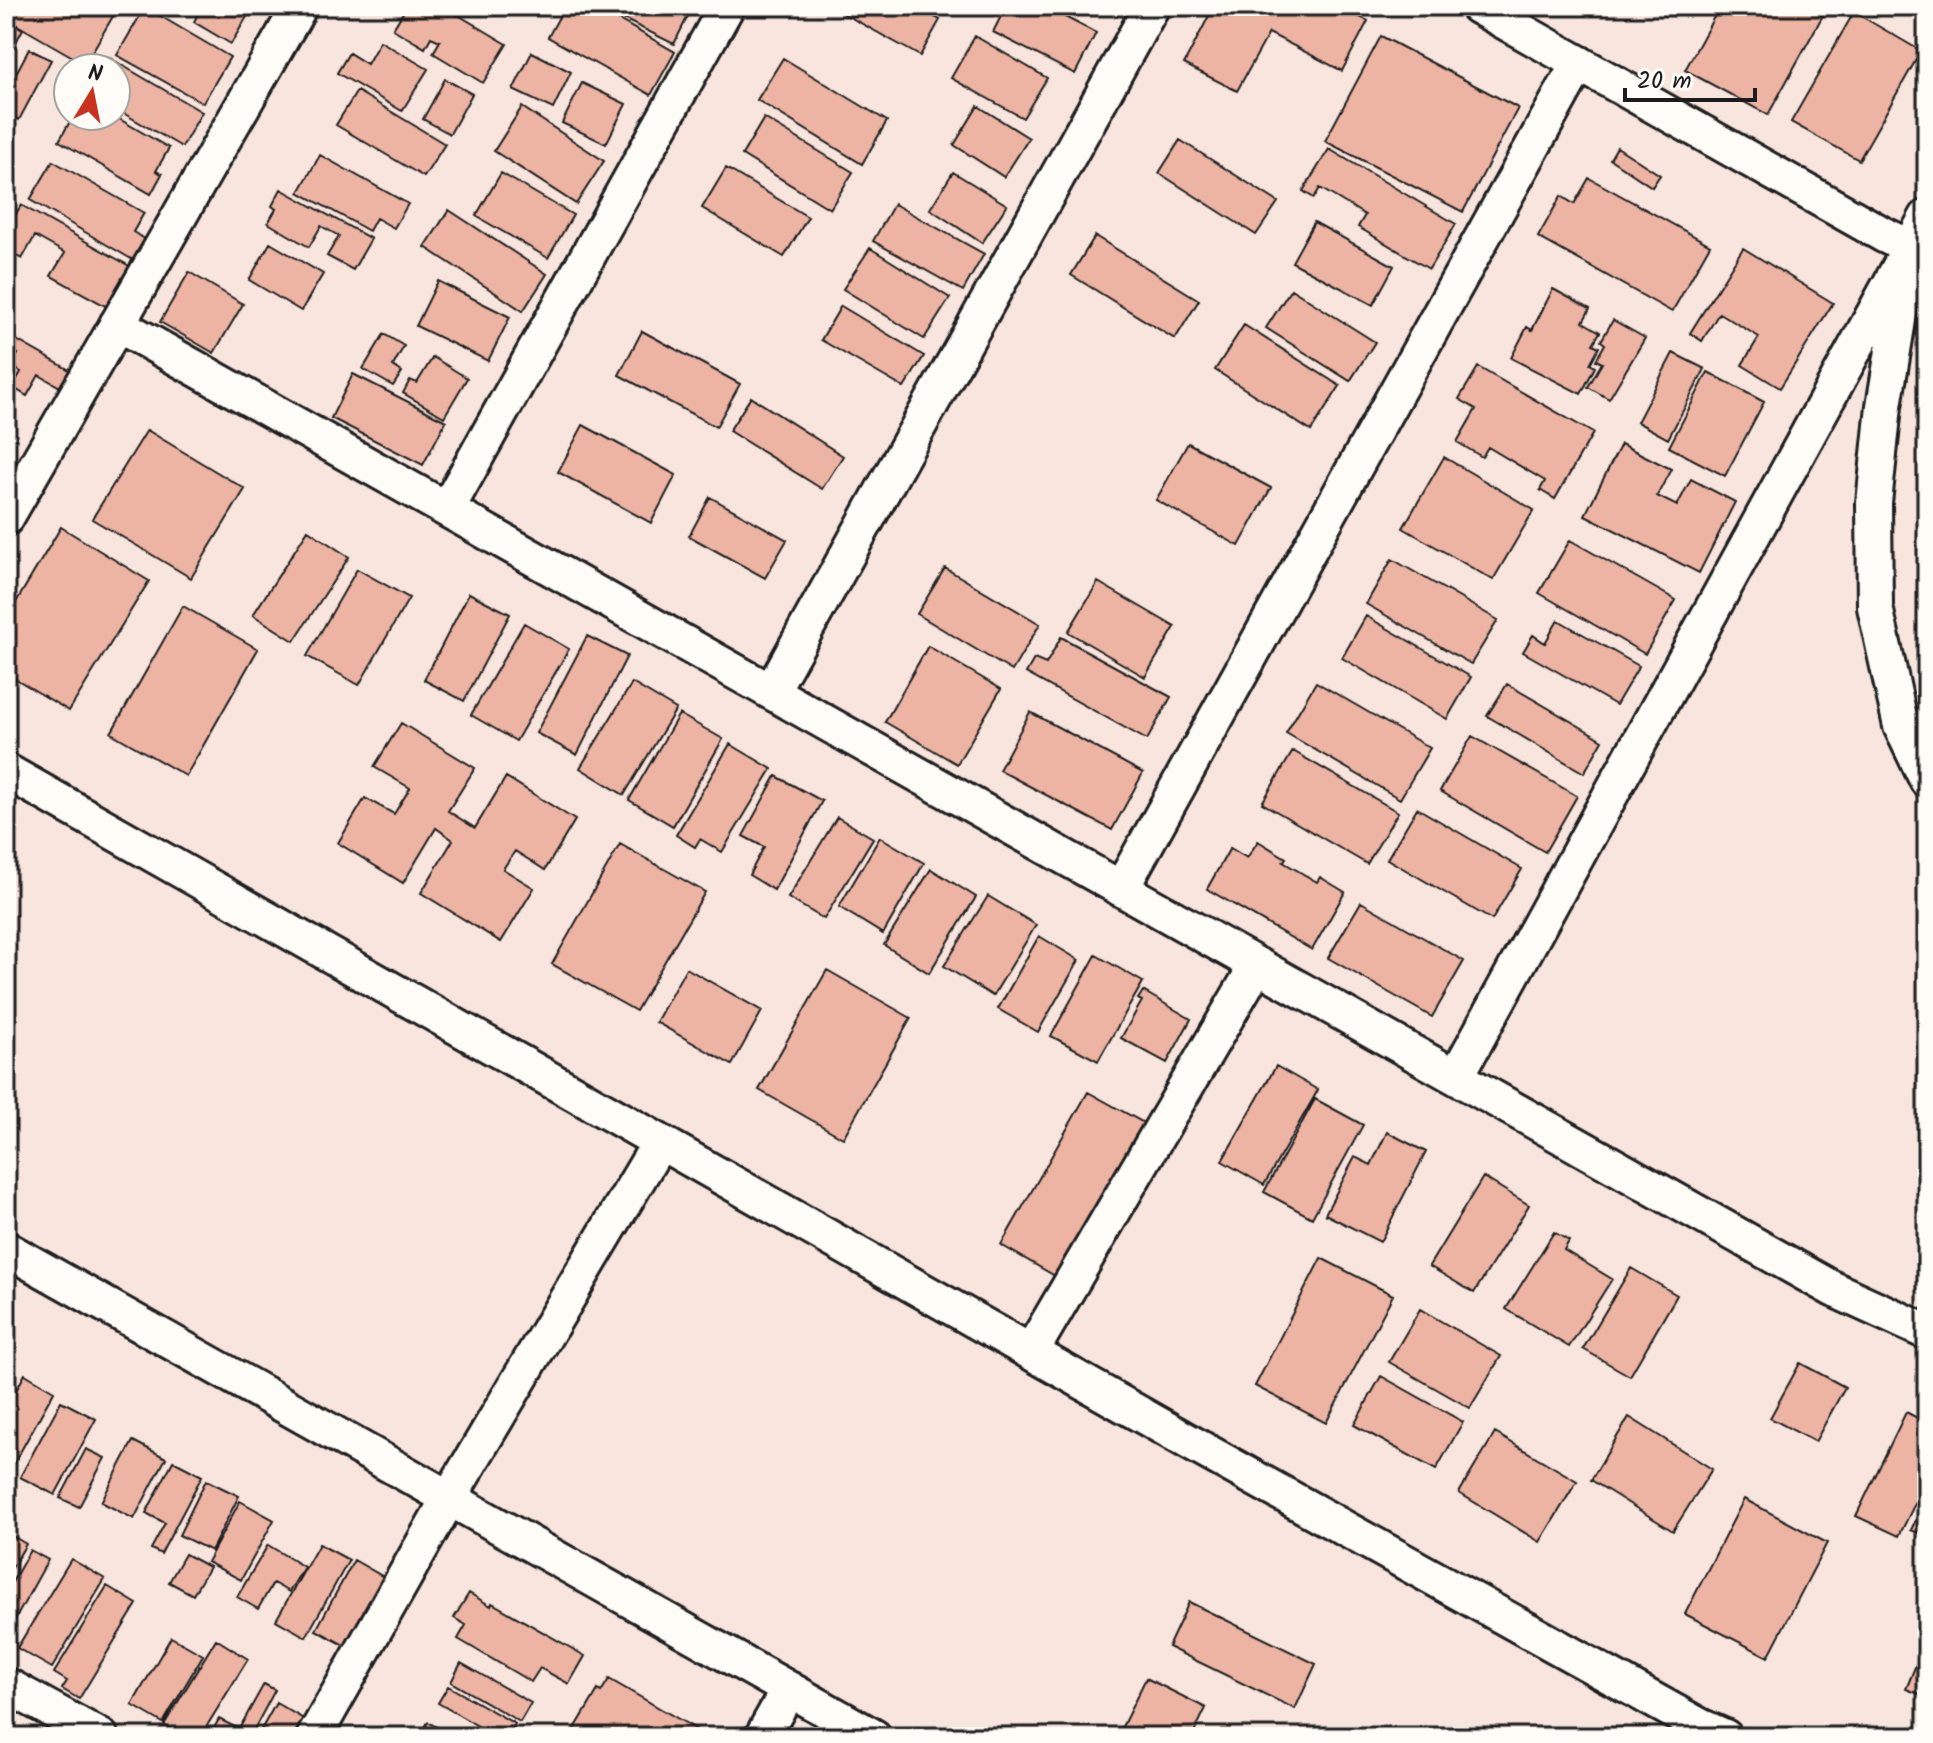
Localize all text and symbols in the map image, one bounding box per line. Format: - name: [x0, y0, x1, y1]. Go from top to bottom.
- north arrow: [52, 52, 132, 132]
- scale bar: [1625, 52, 1755, 102]
- text: N: [85, 56, 105, 93]
- text: 20 m: [1637, 62, 1692, 101]

